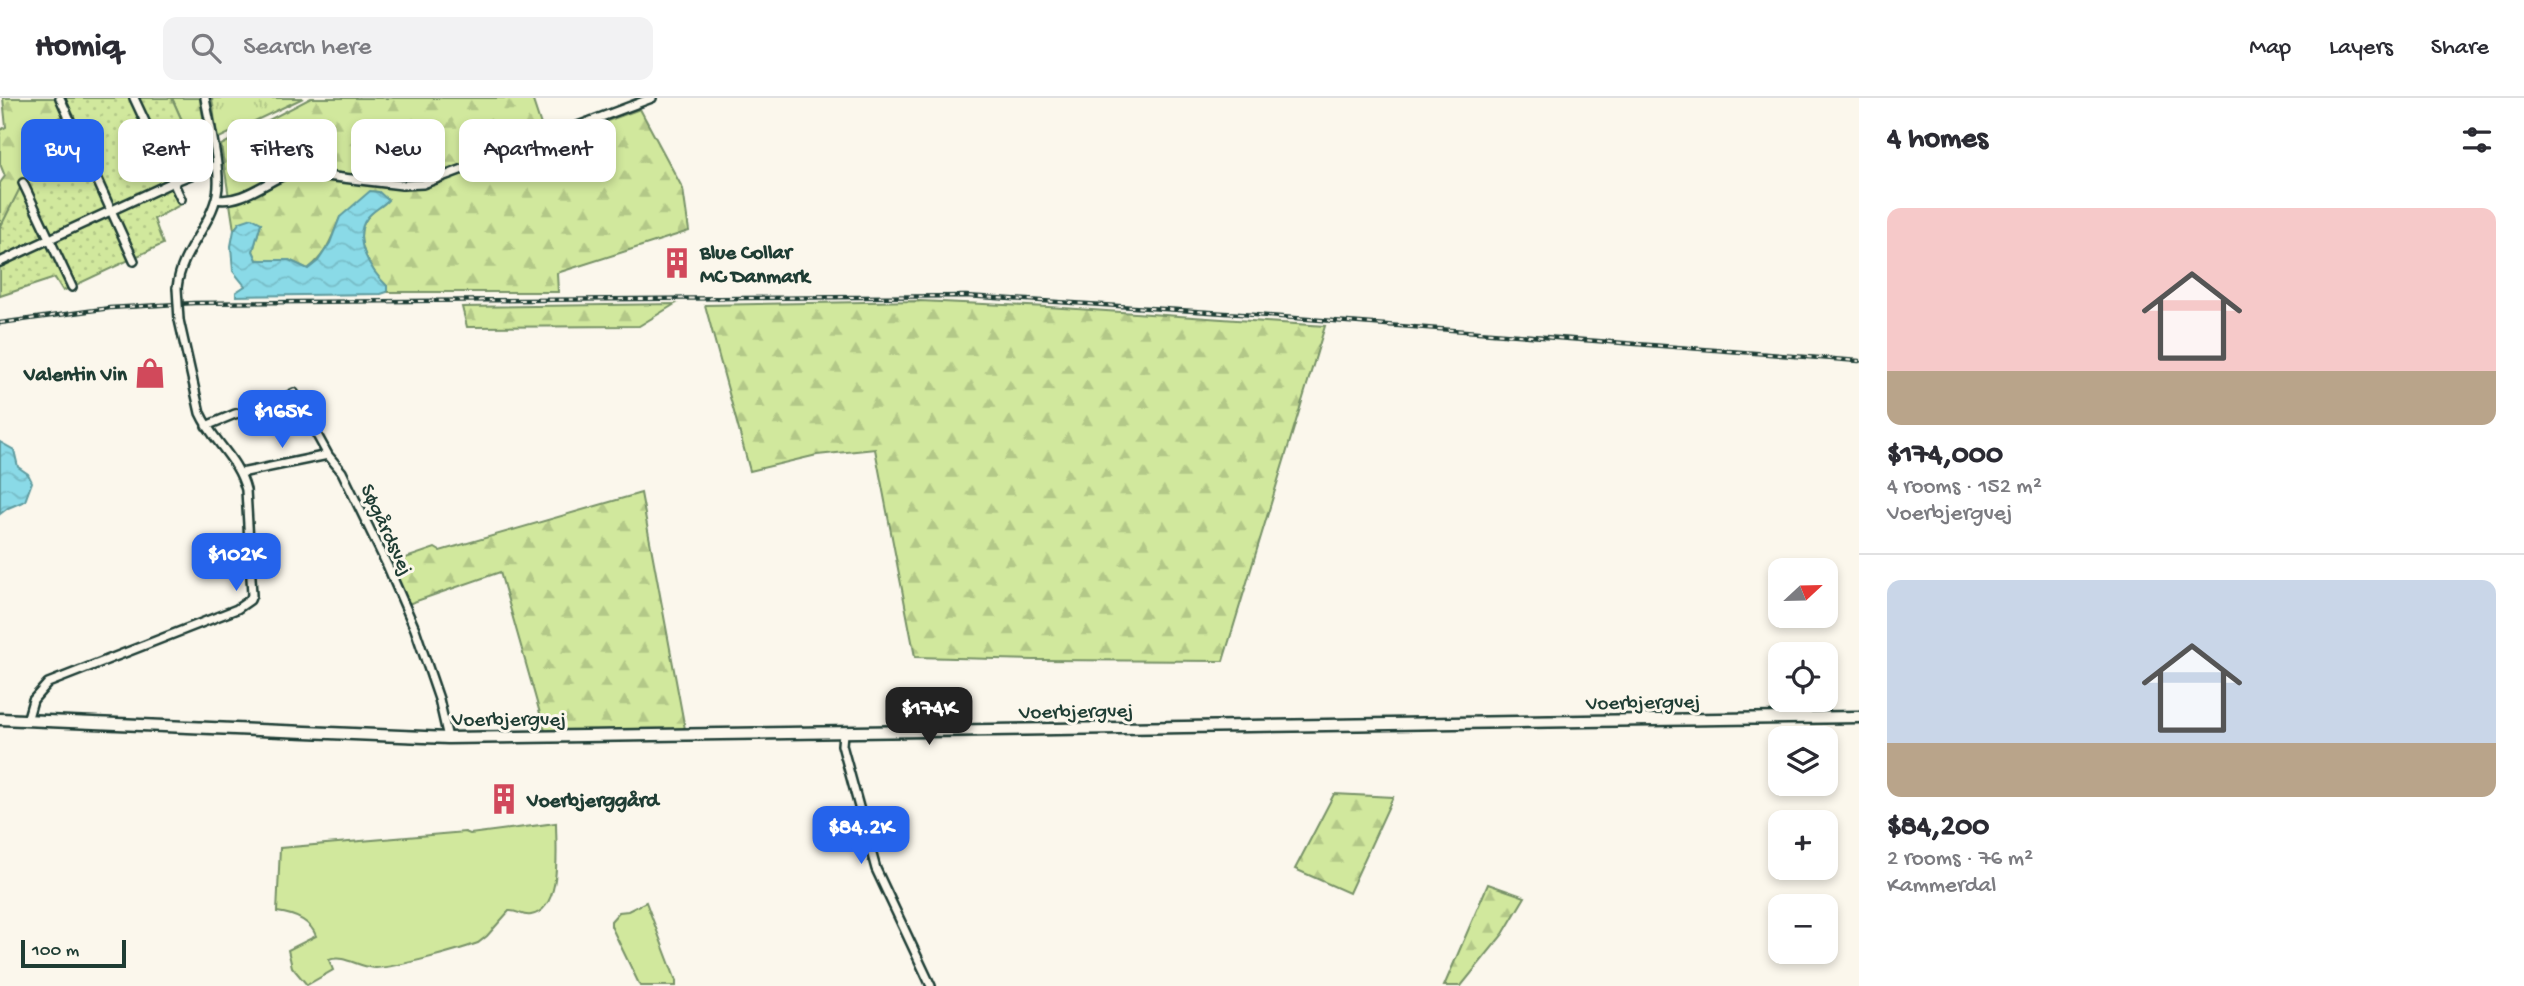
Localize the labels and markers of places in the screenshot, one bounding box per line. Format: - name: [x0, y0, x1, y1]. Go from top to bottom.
- place label: Blue Collar MC Danmark: [699, 242, 812, 291]
- building icon: Blue Collar MC Danmark: [660, 246, 694, 280]
- shop icon: Valentin Vin: [133, 356, 167, 390]
- place label: Valentin Vin: [23, 364, 128, 389]
- pin: $165K: [233, 390, 331, 450]
- pin: $102K: [187, 533, 285, 593]
- pin: $174K: [880, 688, 978, 747]
- building icon: Voerbjerggård: [487, 782, 521, 816]
- place label: Voerbjerggård: [526, 790, 661, 815]
- pin: $84.2K: [804, 806, 918, 866]

